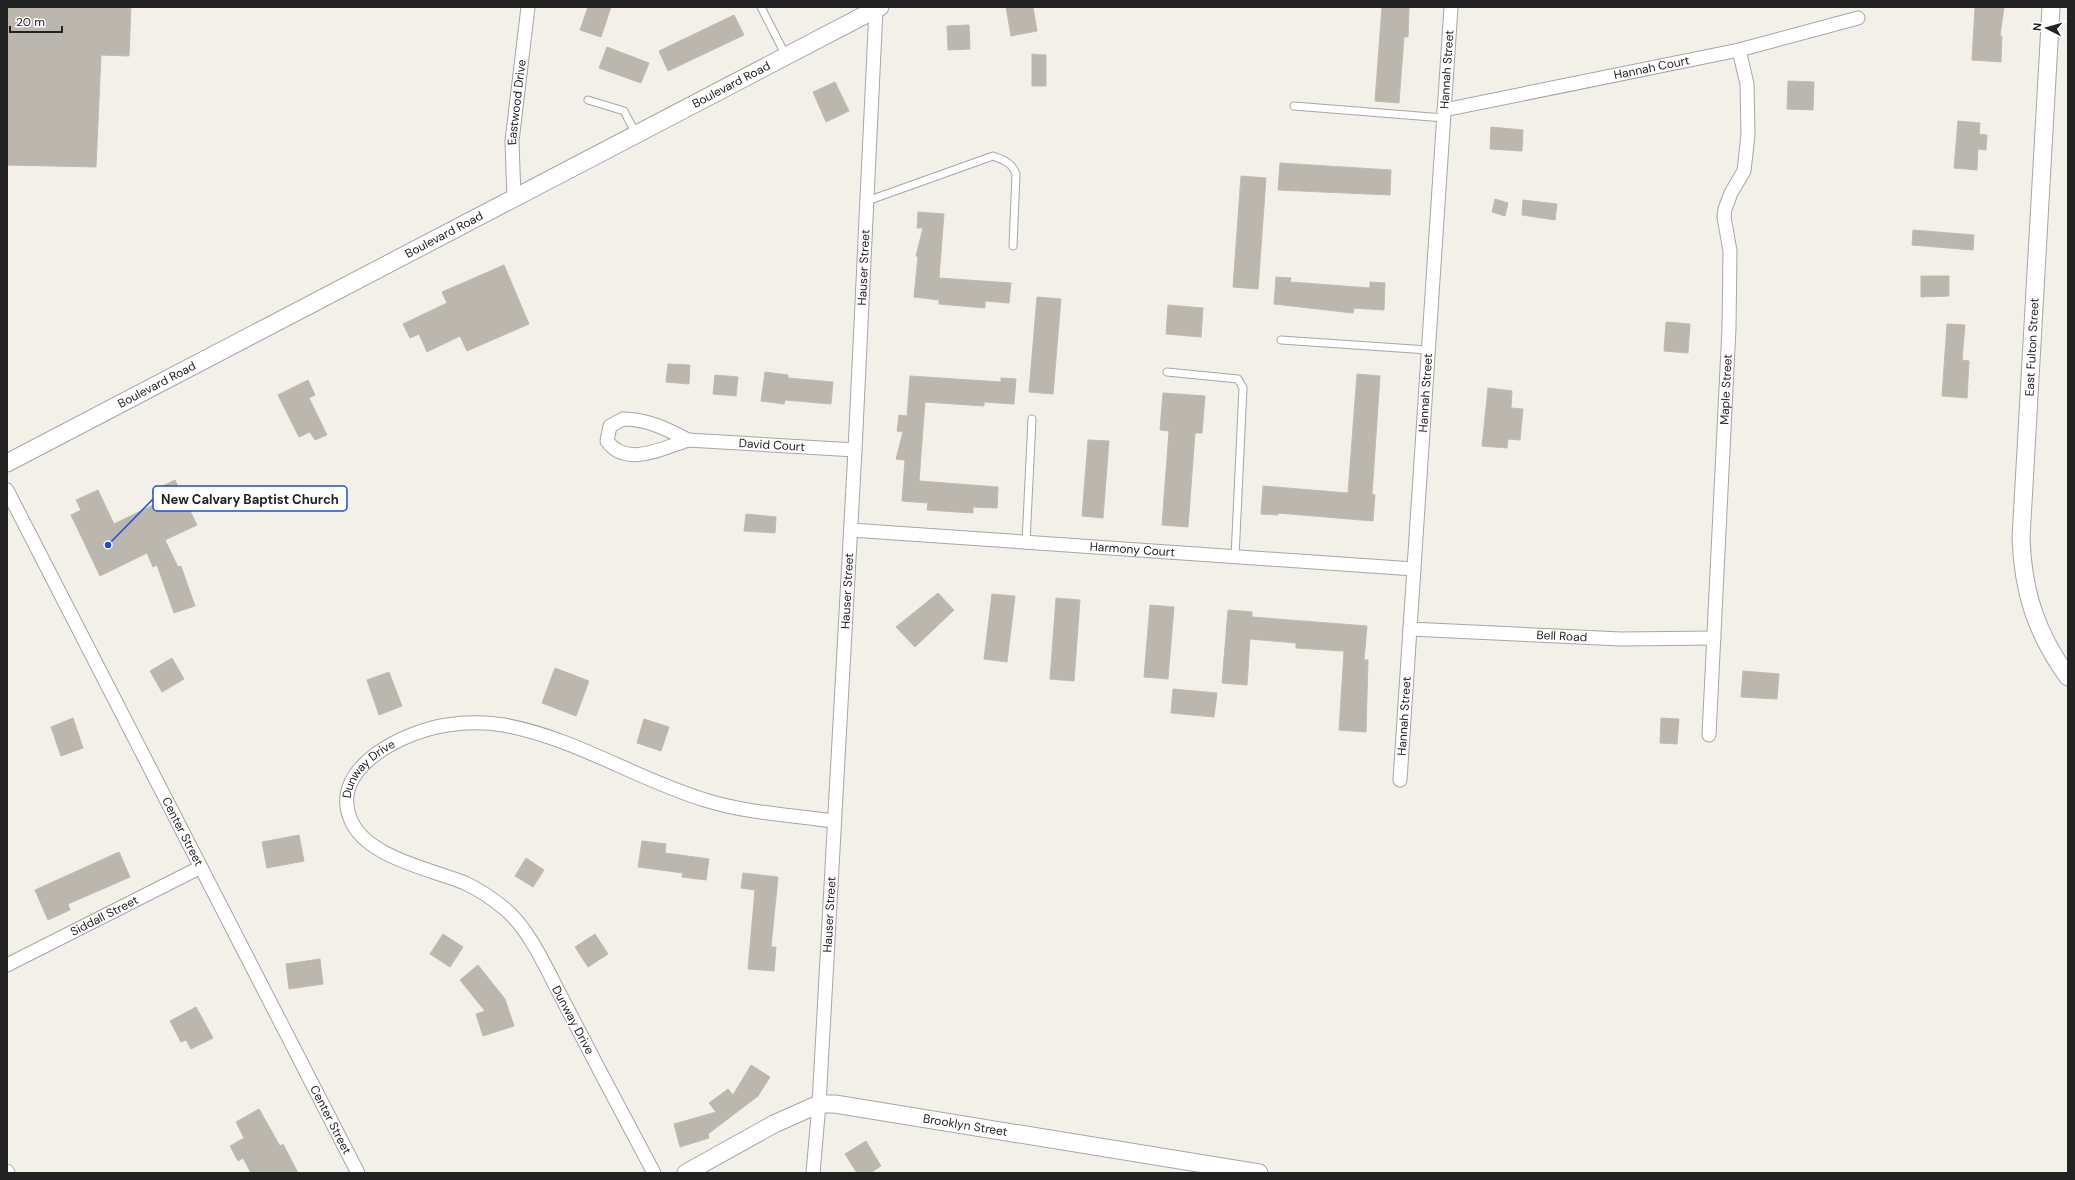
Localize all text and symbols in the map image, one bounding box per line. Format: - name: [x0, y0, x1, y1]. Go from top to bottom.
- scale bar: [10, 8, 62, 34]
- north arrow: [2027, 8, 2067, 48]
- text: 20 m: [16, 14, 45, 30]
- text: N: [2030, 22, 2044, 32]
- street label: Hannah Street: [1436, 29, 1457, 110]
- street label: Hannah Court: [1612, 52, 1691, 83]
- street label: Eastwood Drive: [504, 58, 530, 145]
- street label: Boulevard Road: [689, 58, 773, 112]
- street label: Boulevard Road: [402, 208, 486, 262]
- street label: Hauser Street: [854, 229, 874, 306]
- street label: East Fulton Street: [2021, 297, 2043, 397]
- street label: Hannah Street: [1415, 353, 1436, 433]
- street label: Maple Street: [1716, 353, 1736, 425]
- street label: Boulevard Road: [115, 358, 199, 412]
- street label: David Court: [738, 435, 806, 455]
- callout: New Calvary Baptist Church: [153, 486, 347, 511]
- text: New Calvary Baptist Church: [161, 491, 339, 508]
- street label: Harmony Court: [1089, 539, 1176, 560]
- street label: Hauser Street: [837, 552, 857, 630]
- street label: Bell Road: [1536, 627, 1587, 645]
- street label: Hannah Street: [1394, 676, 1415, 756]
- street label: Dunway Drive: [339, 736, 398, 799]
- street label: Center Street: [158, 794, 207, 869]
- street label: Hauser Street: [819, 876, 840, 953]
- street label: Siddall Street: [68, 892, 141, 940]
- street label: Dunway Drive: [548, 983, 598, 1057]
- street label: Center Street: [306, 1083, 355, 1157]
- street label: Brooklyn Street: [922, 1110, 1009, 1140]

